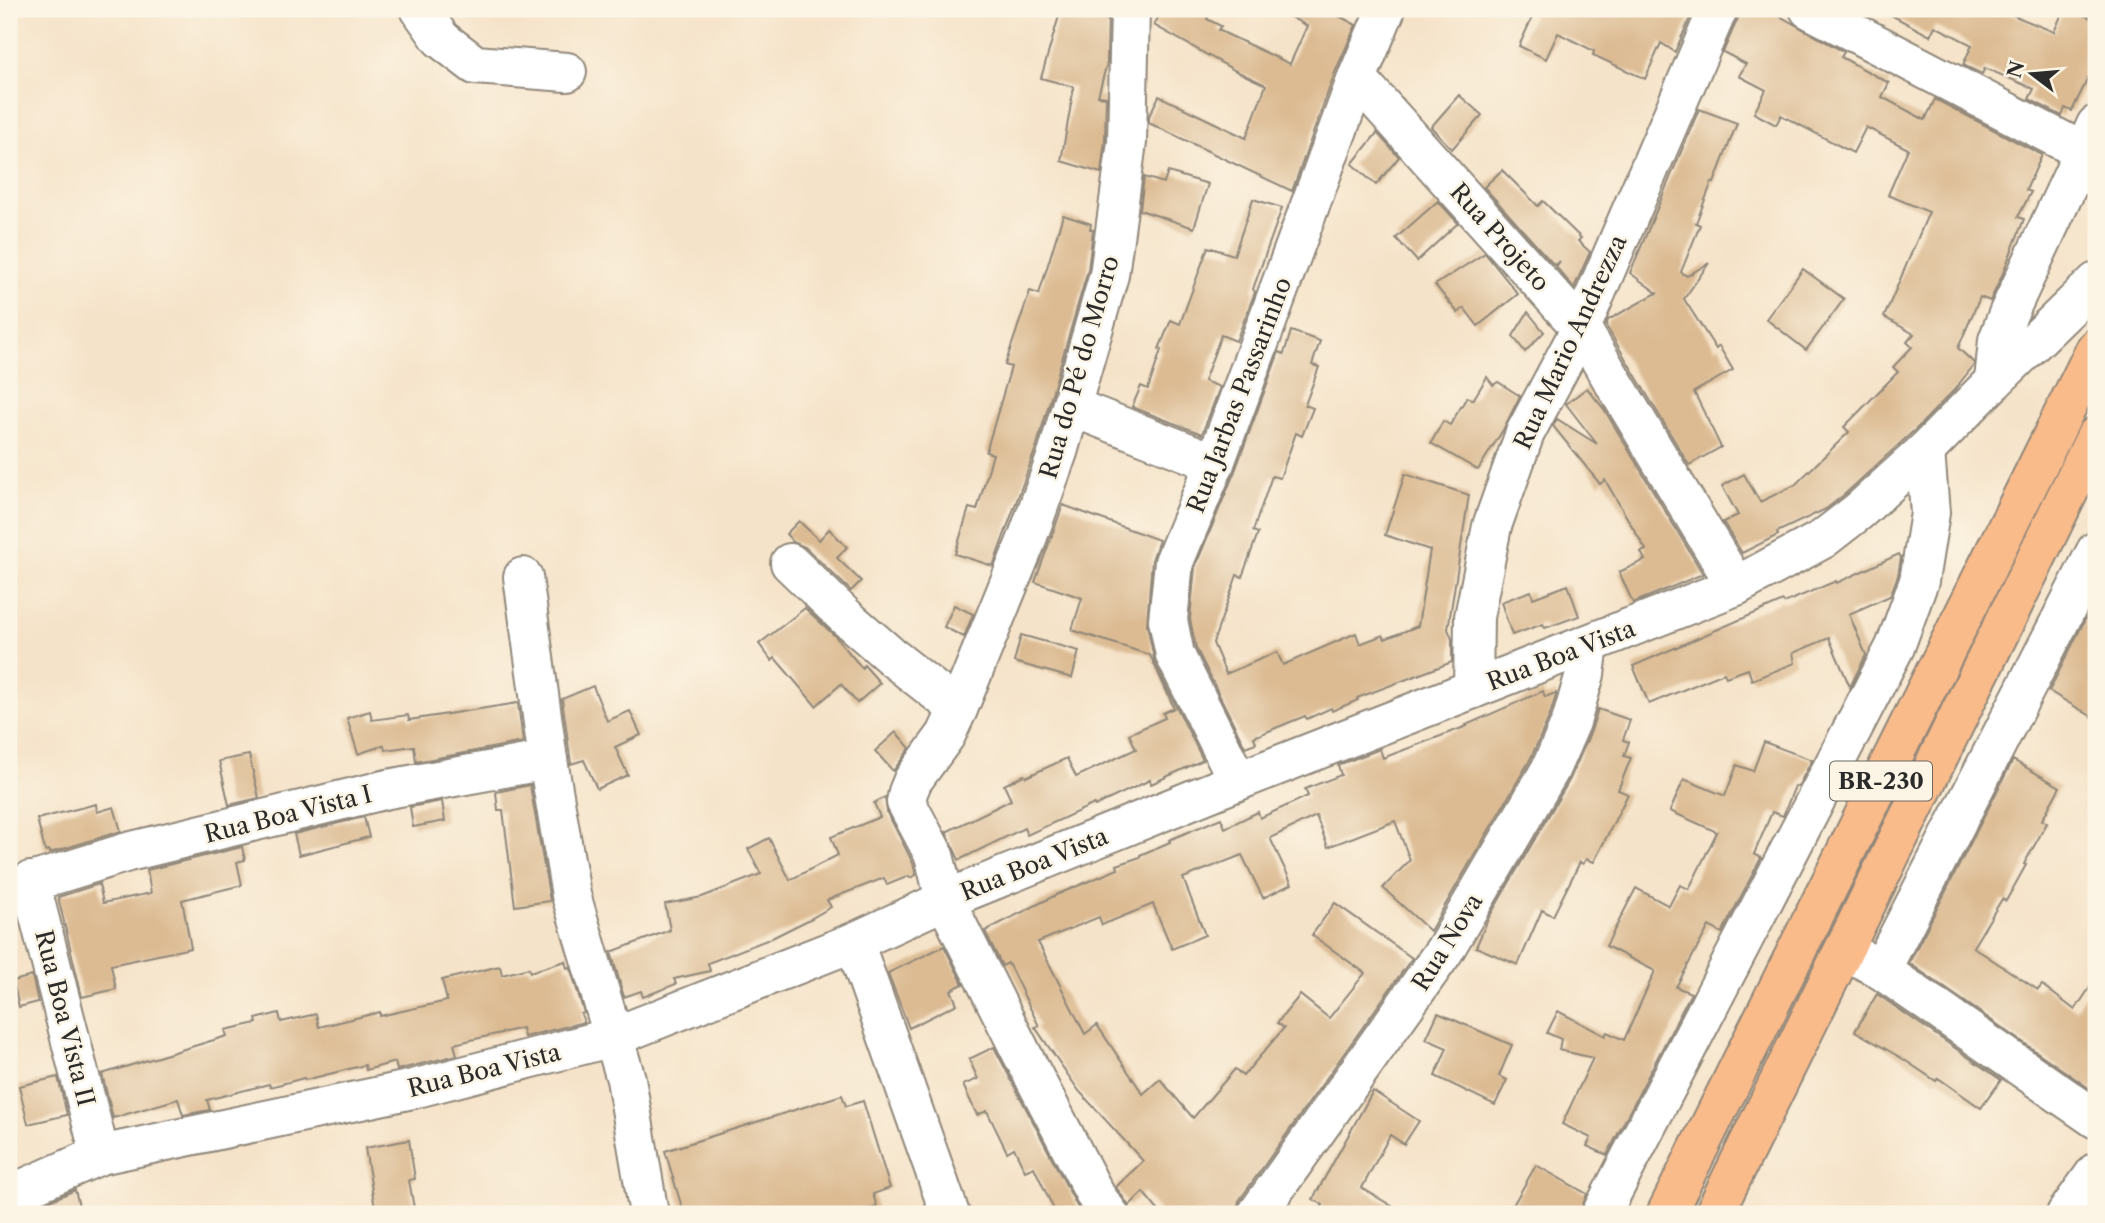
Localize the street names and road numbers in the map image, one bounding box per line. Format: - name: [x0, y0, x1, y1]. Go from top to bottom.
- street label: Rua Projeto: [1444, 177, 1556, 297]
- street label: Rua Mario Andrezza: [1508, 230, 1633, 454]
- street label: Rua do Pé do Morro: [1033, 252, 1125, 482]
- street label: Rua Jarbas Passarinho: [1181, 273, 1297, 517]
- street label: Rua Boa Vista: [1483, 613, 1640, 697]
- road number: BR-230: [1830, 762, 1932, 800]
- street label: Rua Boa Vista I: [201, 779, 375, 849]
- street label: Rua Boa Vista: [956, 821, 1112, 907]
- street label: Rua Nova: [1406, 888, 1488, 996]
- street label: Rua Boa Vista II: [29, 927, 101, 1109]
- street label: Rua Boa Vista: [405, 1037, 564, 1103]

